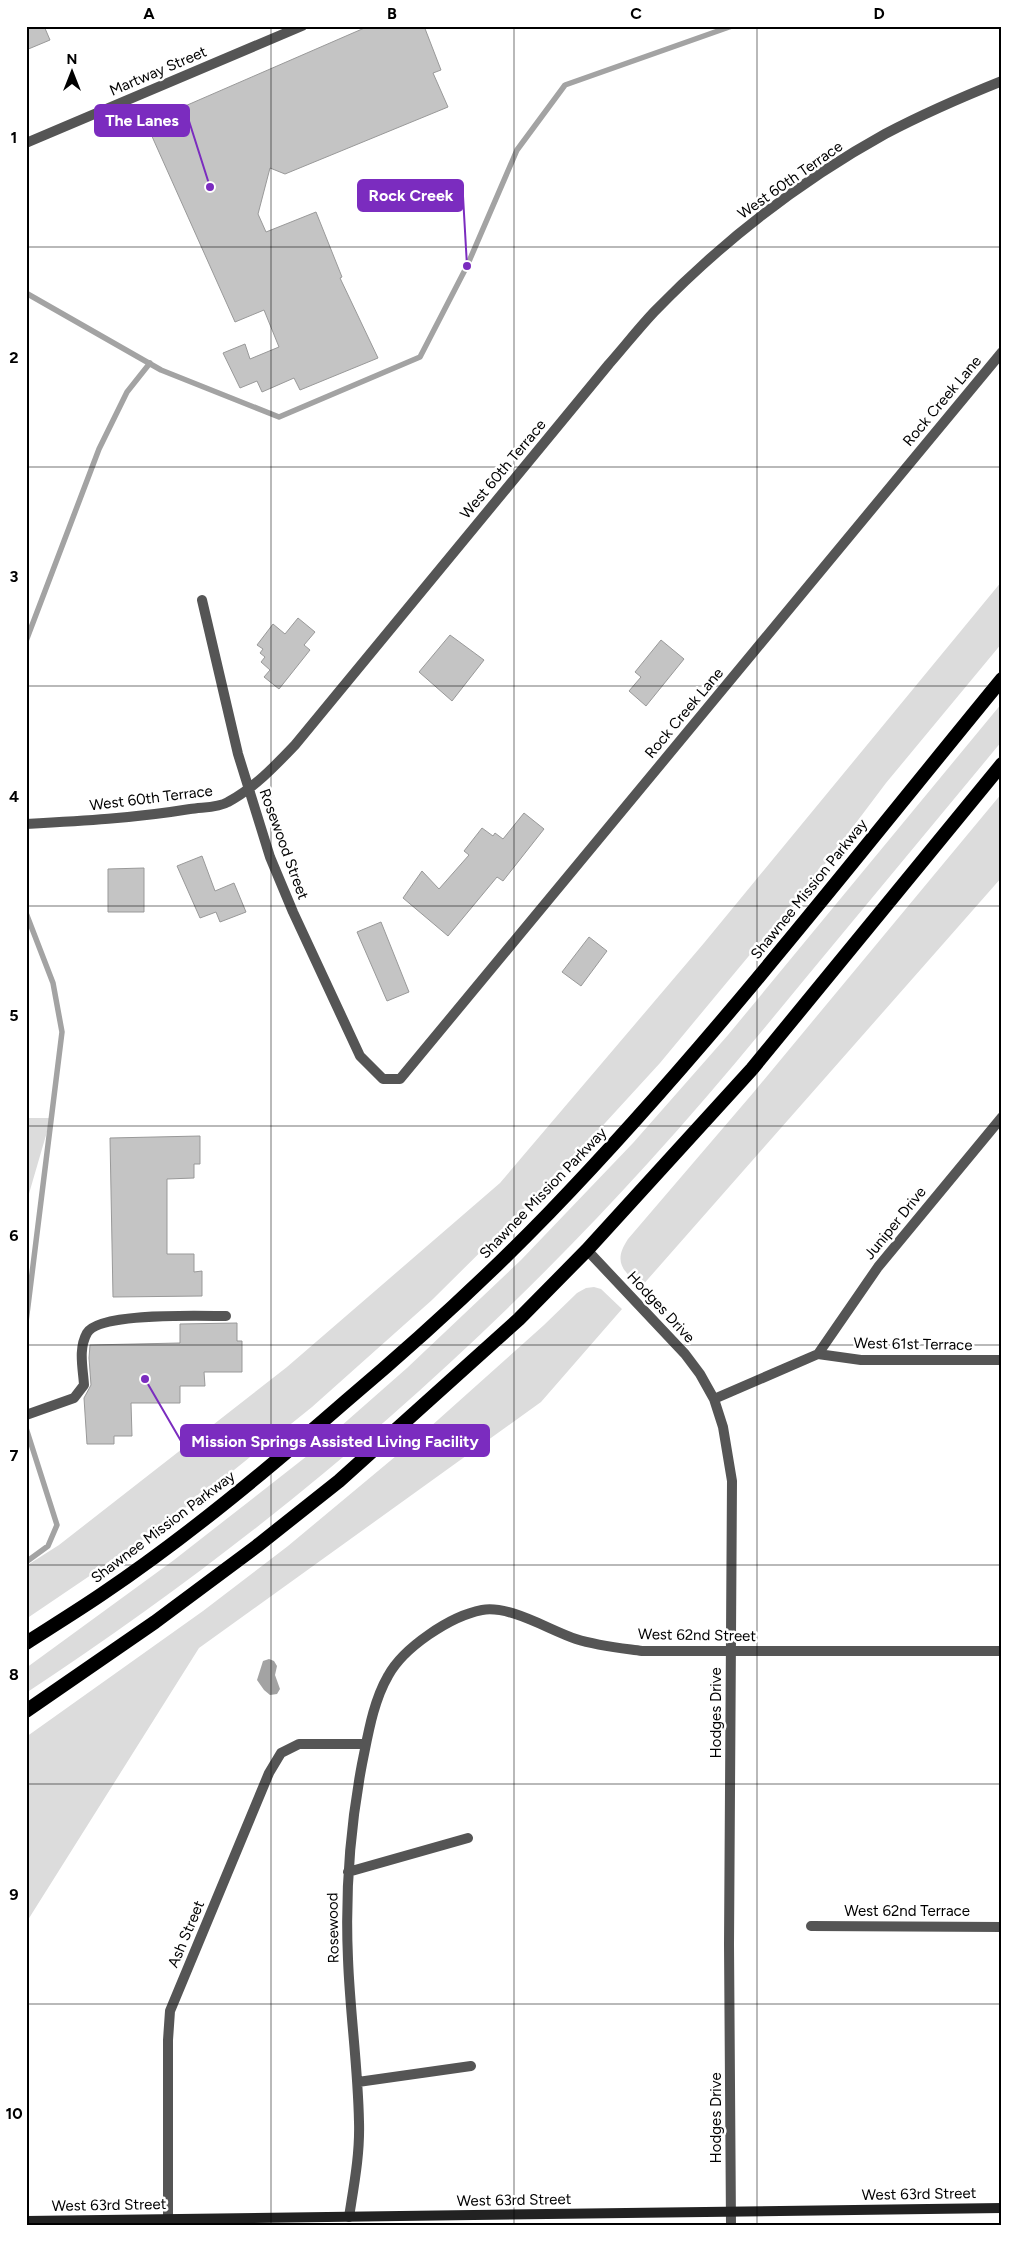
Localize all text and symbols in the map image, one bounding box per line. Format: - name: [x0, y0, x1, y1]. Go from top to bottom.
- text: A: [143, 4, 155, 23]
- text: B: [387, 4, 397, 23]
- text: C: [630, 4, 642, 23]
- text: D: [873, 4, 885, 23]
- street label: Martway Street: [107, 42, 210, 100]
- north arrow: [48, 48, 98, 98]
- text: N: [67, 51, 77, 68]
- callout: The Lanes: [95, 105, 189, 136]
- text: The Lanes: [105, 111, 179, 130]
- text: 1: [11, 128, 17, 147]
- street label: West 60th Terrace: [734, 137, 846, 223]
- callout: Rock Creek: [358, 180, 463, 211]
- text: Rock Creek: [369, 186, 454, 205]
- text: 2: [9, 348, 19, 367]
- street label: Rock Creek Lane: [899, 352, 985, 450]
- street label: West 60th Terrace: [456, 416, 550, 522]
- text: 3: [10, 567, 19, 586]
- street label: Rock Creek Lane: [641, 664, 727, 762]
- street label: West 60th Terrace: [88, 782, 214, 814]
- street label: Rosewood Street: [256, 786, 312, 902]
- text: 4: [9, 787, 19, 806]
- street label: Shawnee Mission Parkway: [747, 815, 871, 963]
- text: 5: [9, 1006, 19, 1025]
- street label: Shawnee Mission Parkway: [476, 1124, 610, 1262]
- street label: Juniper Drive: [860, 1183, 930, 1263]
- text: 6: [9, 1226, 19, 1245]
- street label: Hodges Drive: [623, 1268, 699, 1346]
- street label: West 61st Terrace: [853, 1334, 973, 1354]
- callout: Mission Springs Assisted Living Facility: [181, 1425, 489, 1456]
- text: Mission Springs Assisted Living Facility: [191, 1432, 480, 1451]
- text: 7: [10, 1446, 19, 1465]
- street label: Shawnee Mission Parkway: [88, 1467, 238, 1587]
- street label: West 62nd Street: [638, 1625, 757, 1645]
- text: 8: [9, 1665, 19, 1684]
- street label: Hodges Drive: [707, 1667, 725, 1759]
- text: 9: [9, 1885, 19, 1904]
- street label: Rosewood: [323, 1892, 343, 1964]
- street label: Ash Street: [164, 1897, 208, 1970]
- street label: West 62nd Terrace: [844, 1902, 970, 1920]
- street label: Hodges Drive: [707, 2072, 725, 2164]
- text: 10: [5, 2104, 23, 2123]
- street label: West 63rd Street: [862, 2184, 977, 2204]
- street label: West 63rd Street: [457, 2190, 572, 2210]
- street label: West 63rd Street: [52, 2195, 167, 2215]

